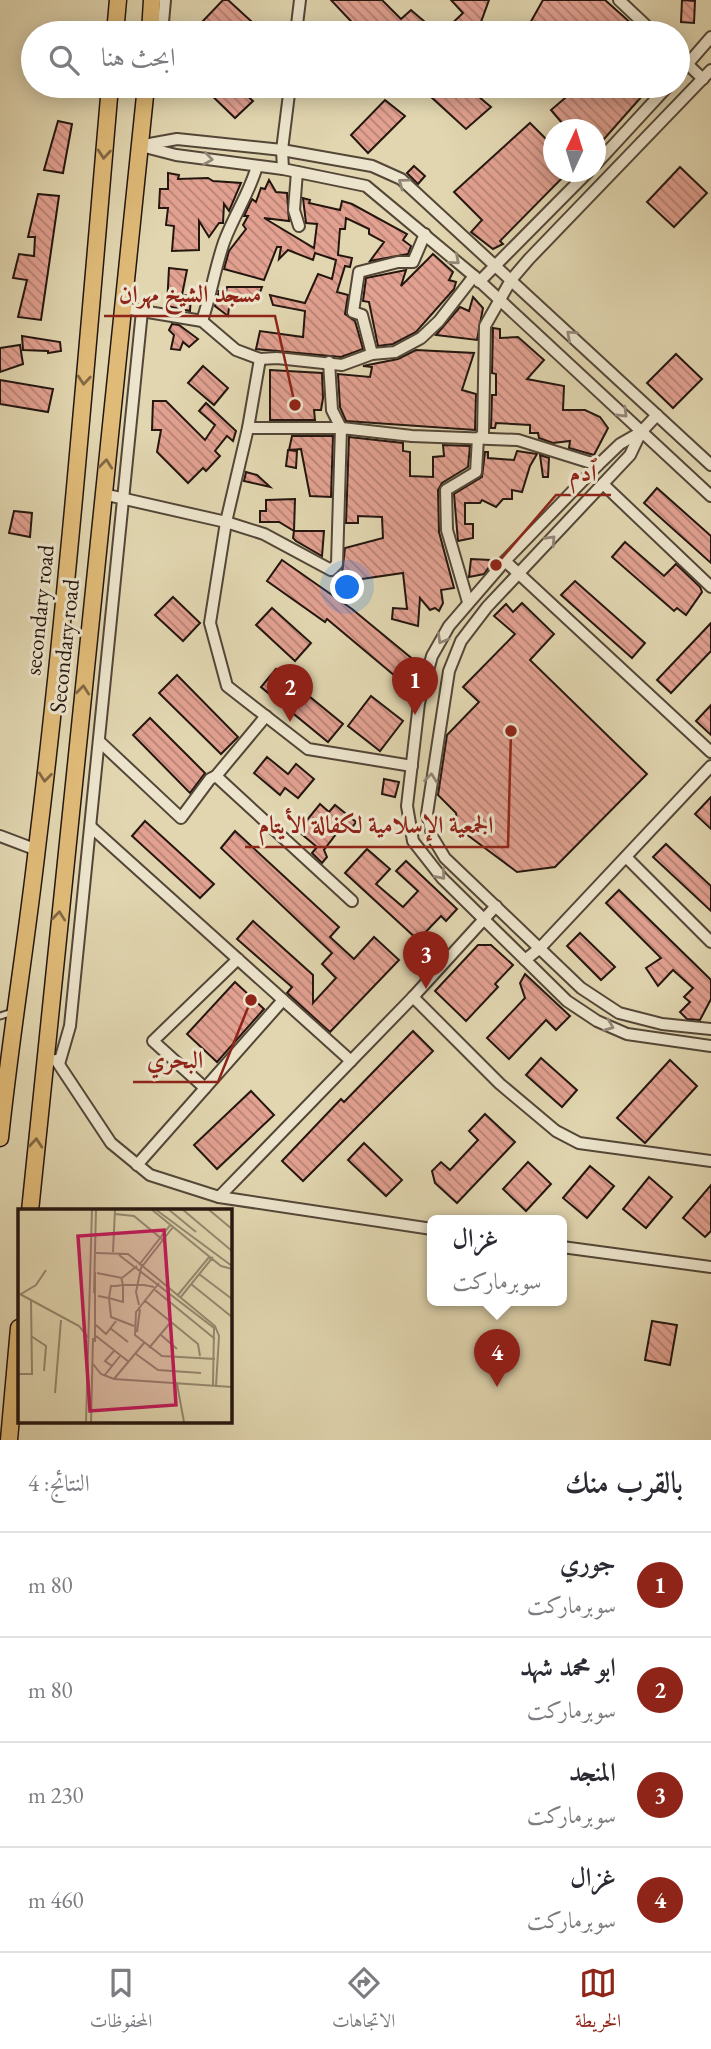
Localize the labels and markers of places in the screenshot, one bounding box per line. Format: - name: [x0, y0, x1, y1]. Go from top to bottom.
- callout: مسجد الشيخ مهران: [104, 271, 275, 316]
- callout: ٱدم: [556, 450, 611, 495]
- pin: 1: [392, 657, 438, 715]
- pin: 2: [267, 664, 313, 722]
- callout: الجمعية الإسلامية لكفالة الأيتام: [245, 802, 508, 847]
- pin: 3: [403, 931, 449, 989]
- callout: البحري: [133, 1037, 218, 1082]
- pin: 4: [474, 1329, 520, 1387]

